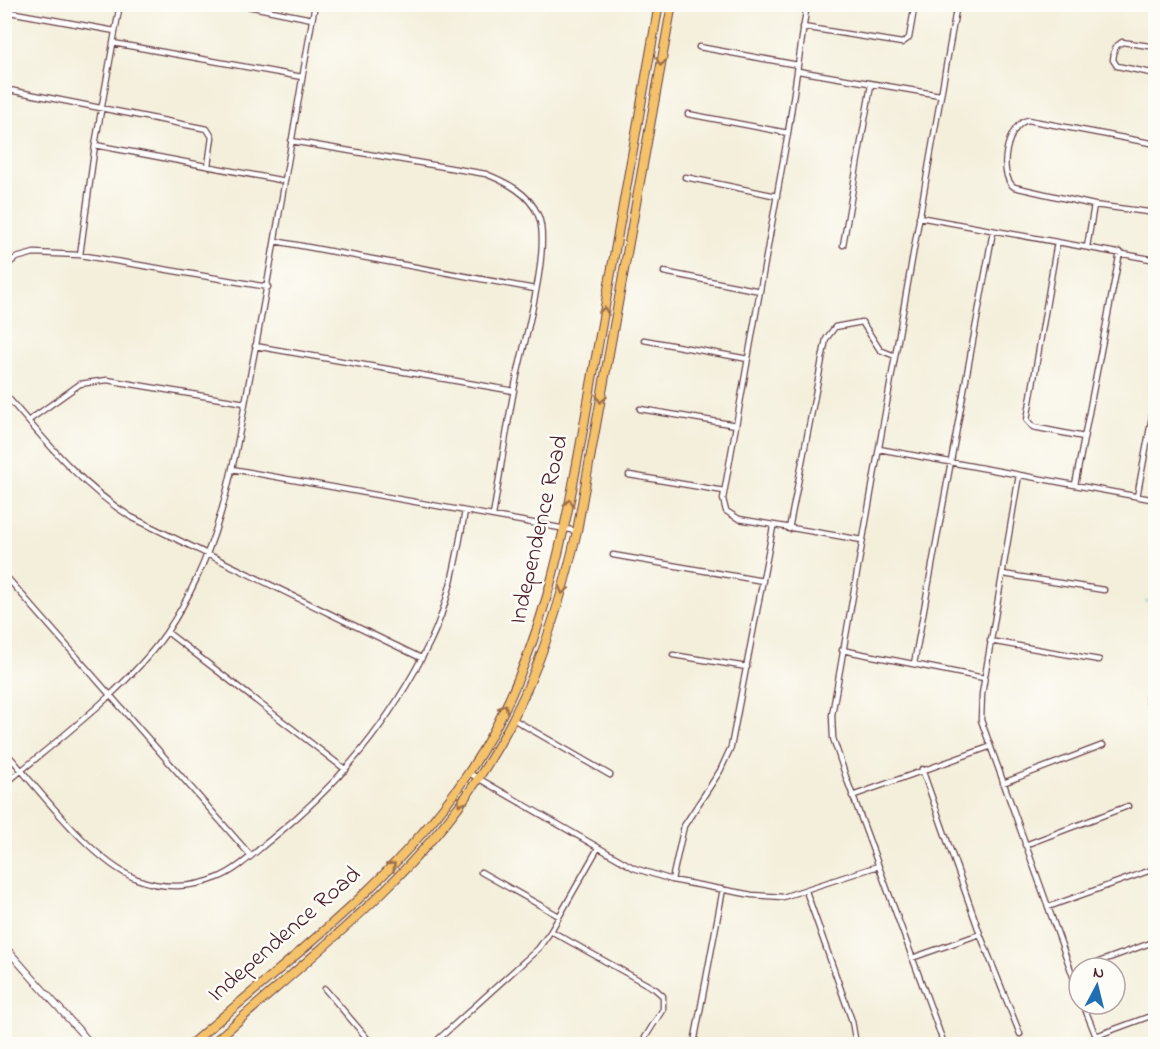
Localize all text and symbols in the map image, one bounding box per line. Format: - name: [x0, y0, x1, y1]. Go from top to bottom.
- one-way arrow: [655, 57, 668, 67]
- one-way arrow: [597, 307, 610, 317]
- one-way arrow: [595, 393, 608, 403]
- street label: Independence Road: [501, 432, 579, 628]
- one-way arrow: [563, 499, 575, 508]
- one-way arrow: [558, 585, 571, 595]
- one-way arrow: [497, 704, 509, 715]
- one-way arrow: [457, 796, 468, 807]
- street label: Independence Road: [201, 858, 370, 1012]
- one-way arrow: [384, 863, 395, 874]
- north arrow: [1067, 956, 1127, 1016]
- text: N: [1092, 961, 1106, 986]

